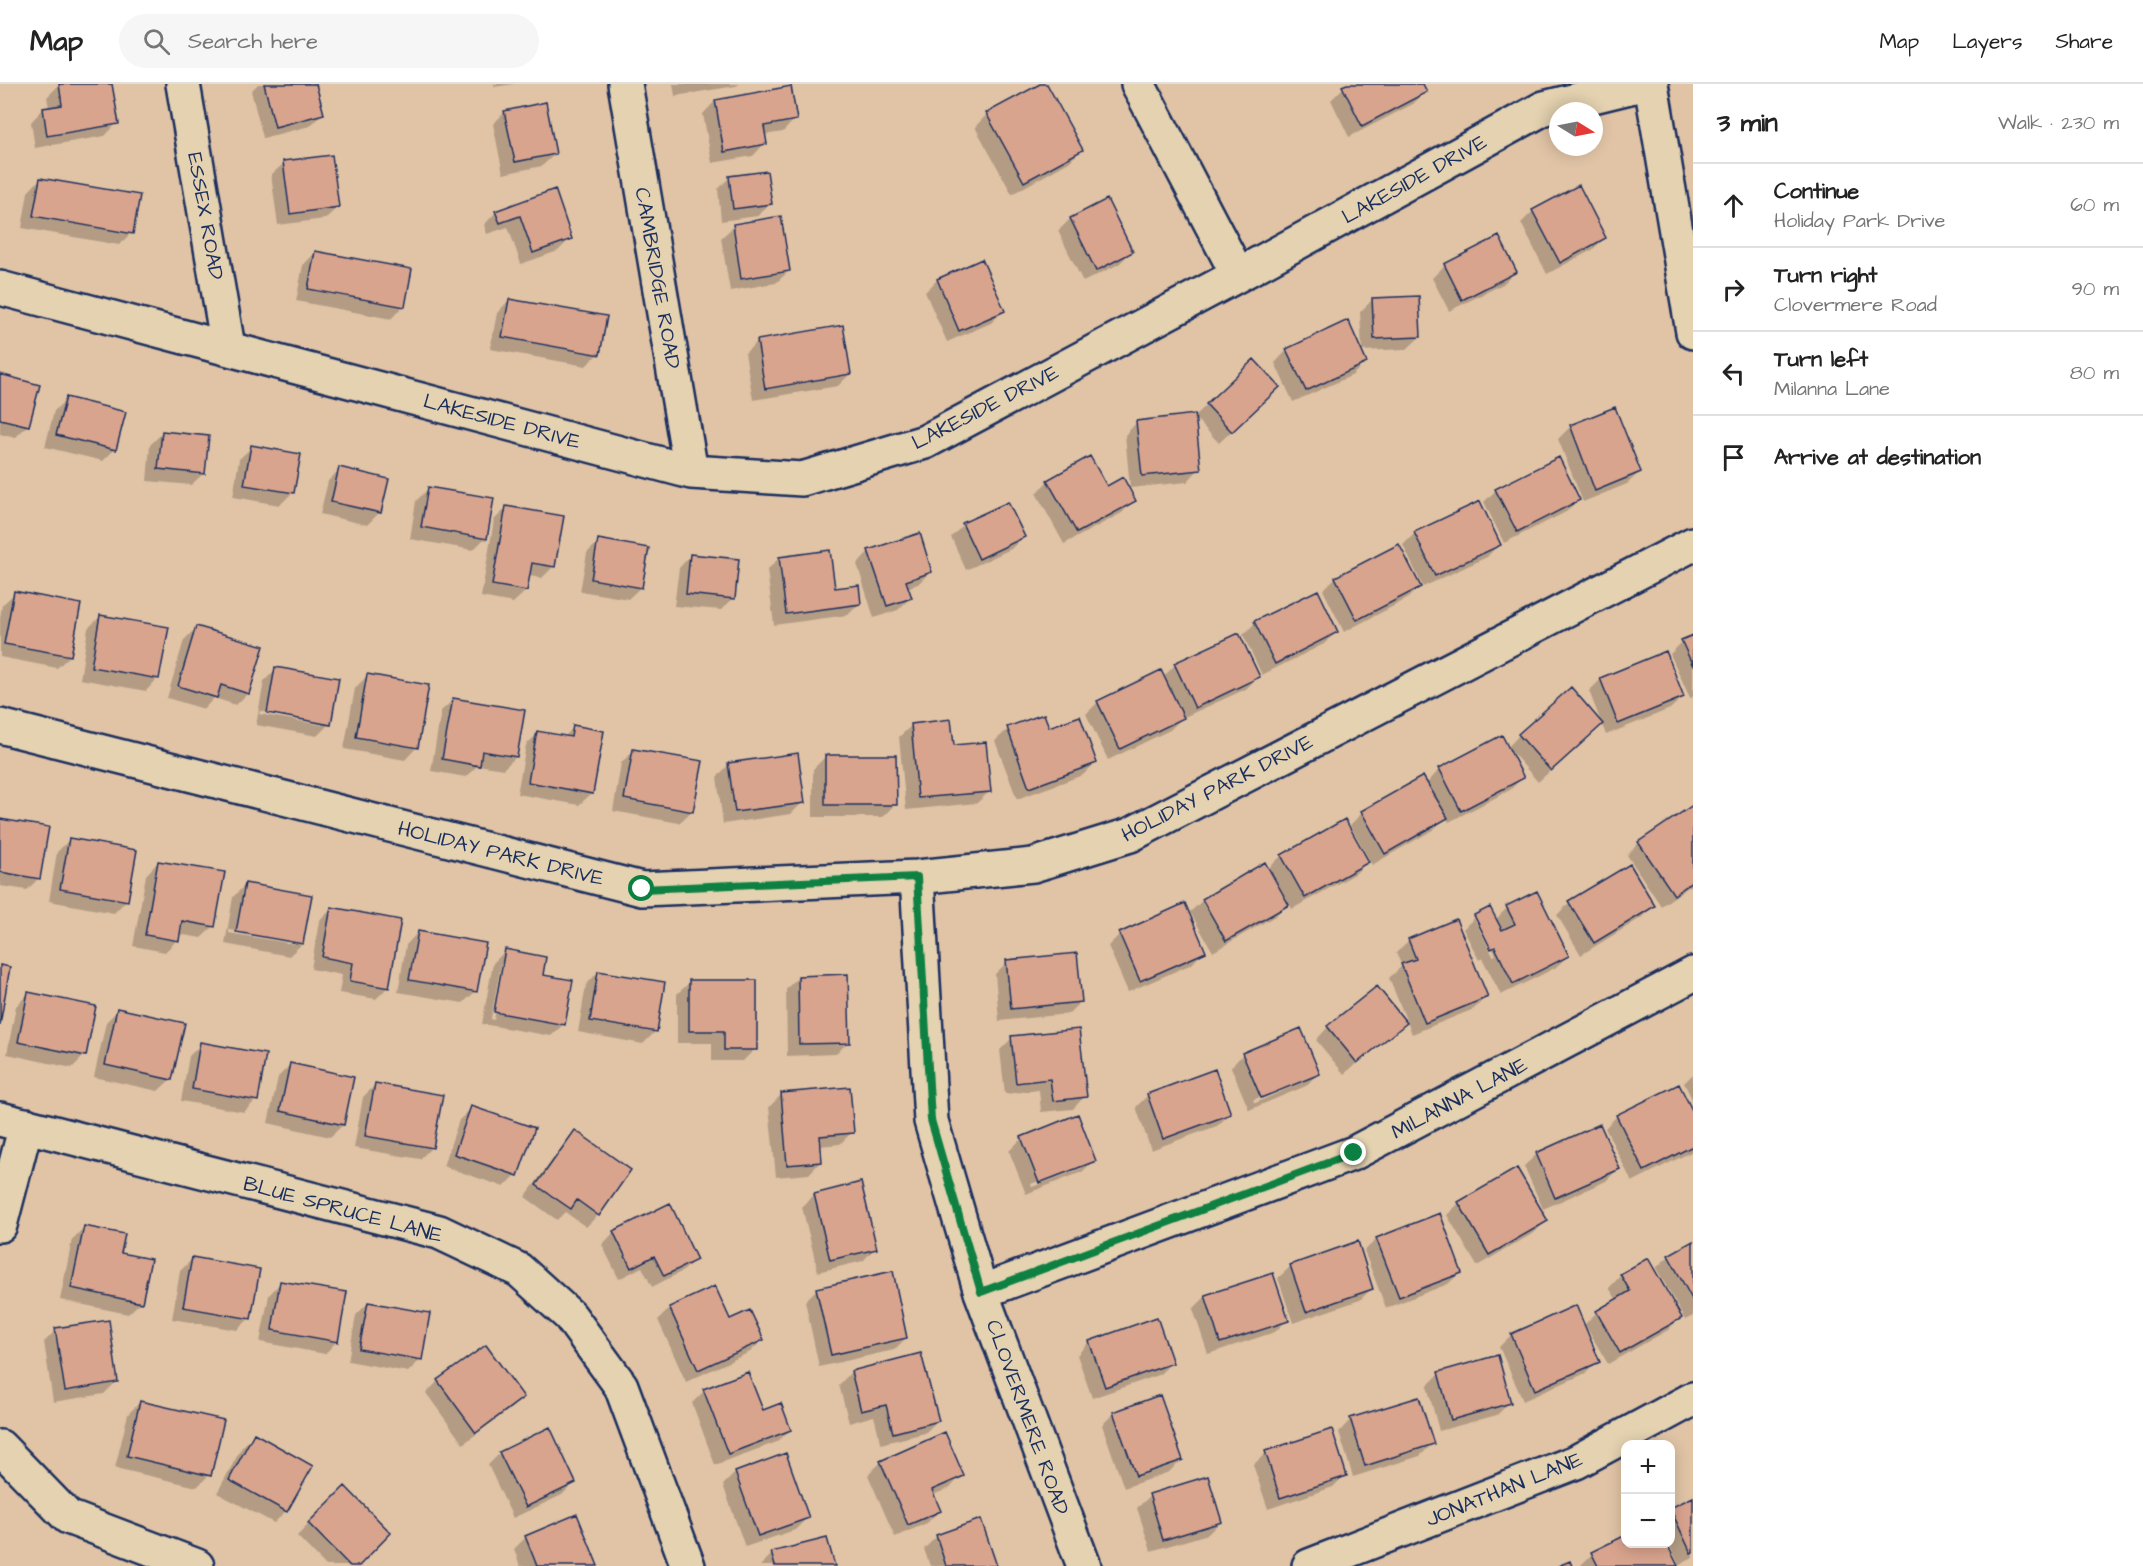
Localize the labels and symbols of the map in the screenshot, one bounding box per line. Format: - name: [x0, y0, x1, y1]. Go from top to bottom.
- north arrow: [1549, 102, 1603, 156]
- street label: LAKESIDE DRIVE: [1337, 127, 1492, 231]
- street label: ESSEX ROAD: [180, 150, 231, 282]
- street label: CAMBRIDGE ROAD: [627, 185, 688, 372]
- street label: LAKESIDE DRIVE: [907, 358, 1064, 457]
- street label: LAKESIDE DRIVE: [420, 387, 584, 457]
- street label: HOLIDAY PARK DRIVE: [1116, 727, 1319, 849]
- street label: HOLIDAY PARK DRIVE: [395, 814, 608, 893]
- route start: [628, 875, 654, 901]
- street label: MILANNA LANE: [1386, 1050, 1533, 1147]
- route end: [1340, 1139, 1366, 1165]
- street label: BLUE SPRUCE LANE: [240, 1169, 446, 1250]
- street label: CLOVERMERE ROAD: [979, 1316, 1076, 1519]
- street label: JONATHAN LANE: [1422, 1445, 1587, 1534]

